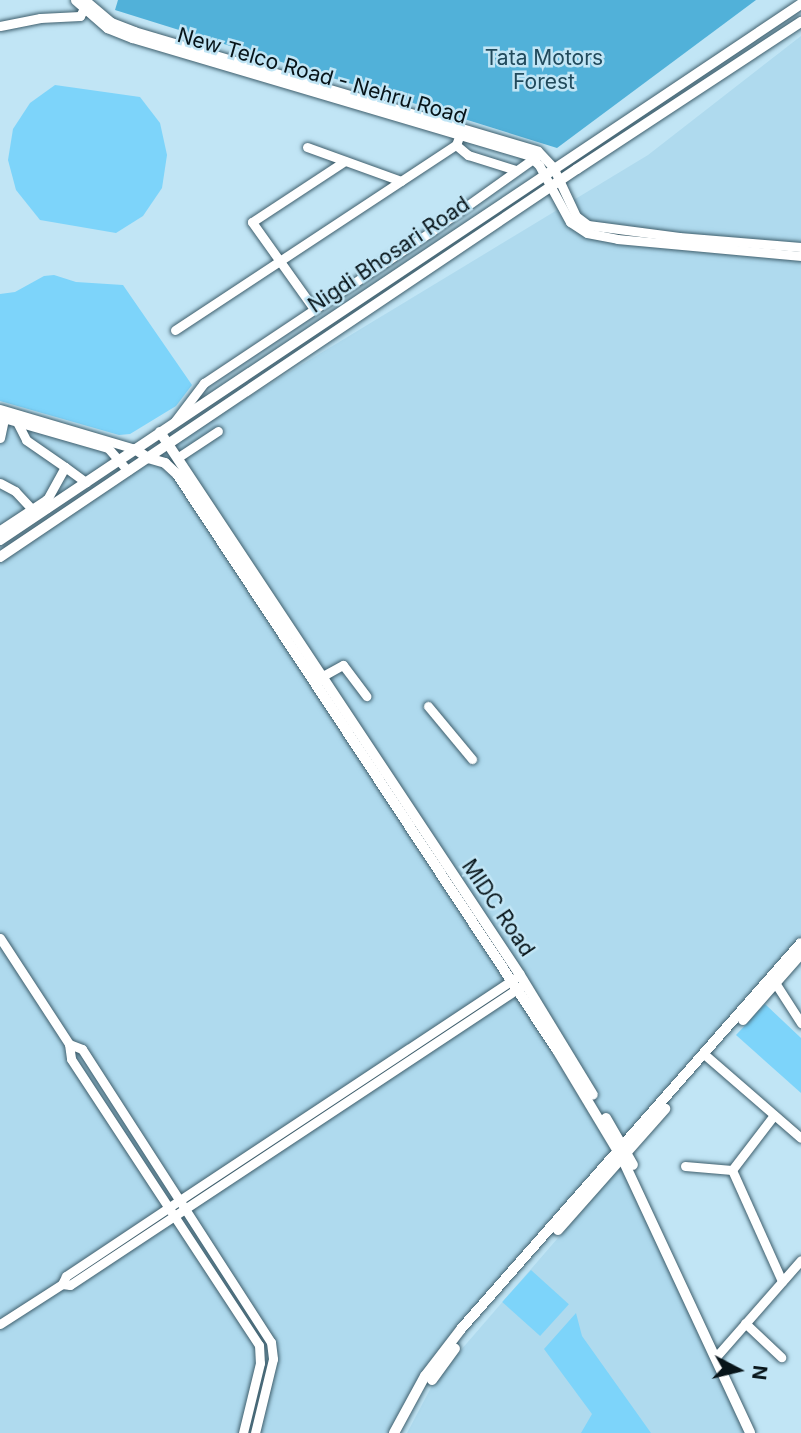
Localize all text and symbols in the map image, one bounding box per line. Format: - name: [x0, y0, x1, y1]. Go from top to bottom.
- street label: New Telco Road - Nehru Road: [174, 23, 470, 129]
- park label: Tata Motors Forest: [485, 45, 603, 95]
- street label: Nigdi Bhosari Road: [304, 192, 474, 318]
- street label: MIDC Road: [456, 855, 540, 961]
- north arrow: [703, 1335, 773, 1405]
- text: N: [747, 1364, 772, 1381]

